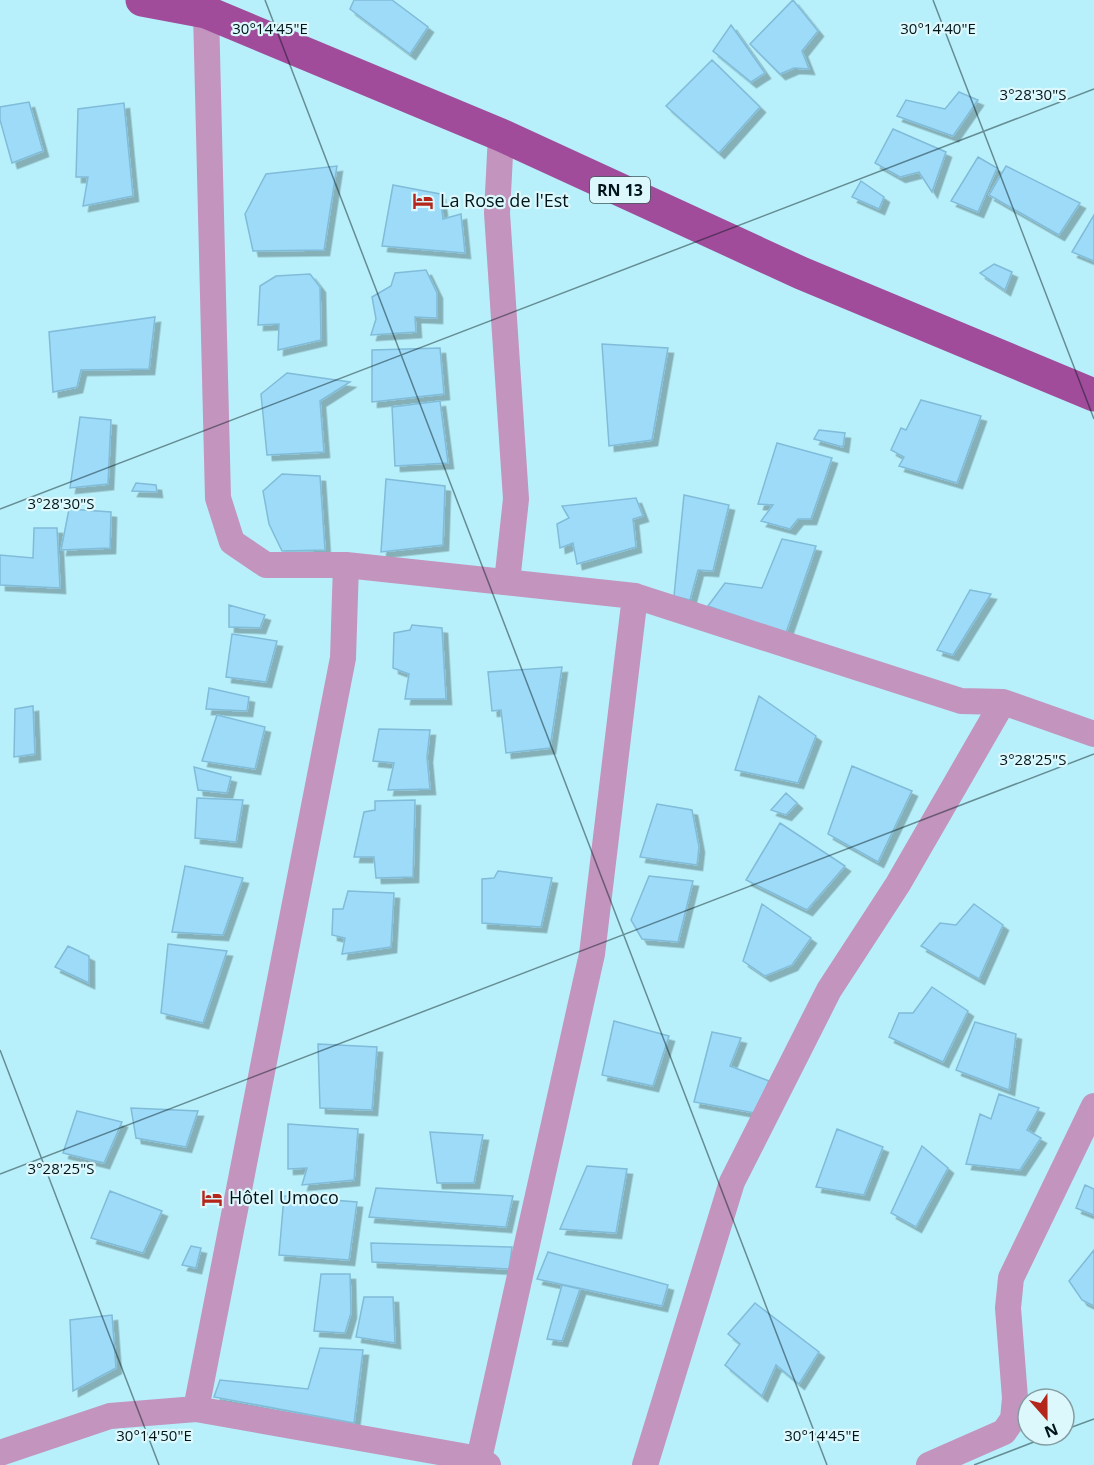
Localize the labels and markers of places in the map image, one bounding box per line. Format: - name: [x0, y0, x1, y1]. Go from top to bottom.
- place label: La Rose de l'Est: [440, 188, 569, 212]
- hotel icon: La Rose de l'Est: [411, 189, 435, 213]
- place label: Hôtel Umoco: [229, 1185, 339, 1209]
- hotel icon: Hôtel Umoco: [200, 1186, 224, 1210]

